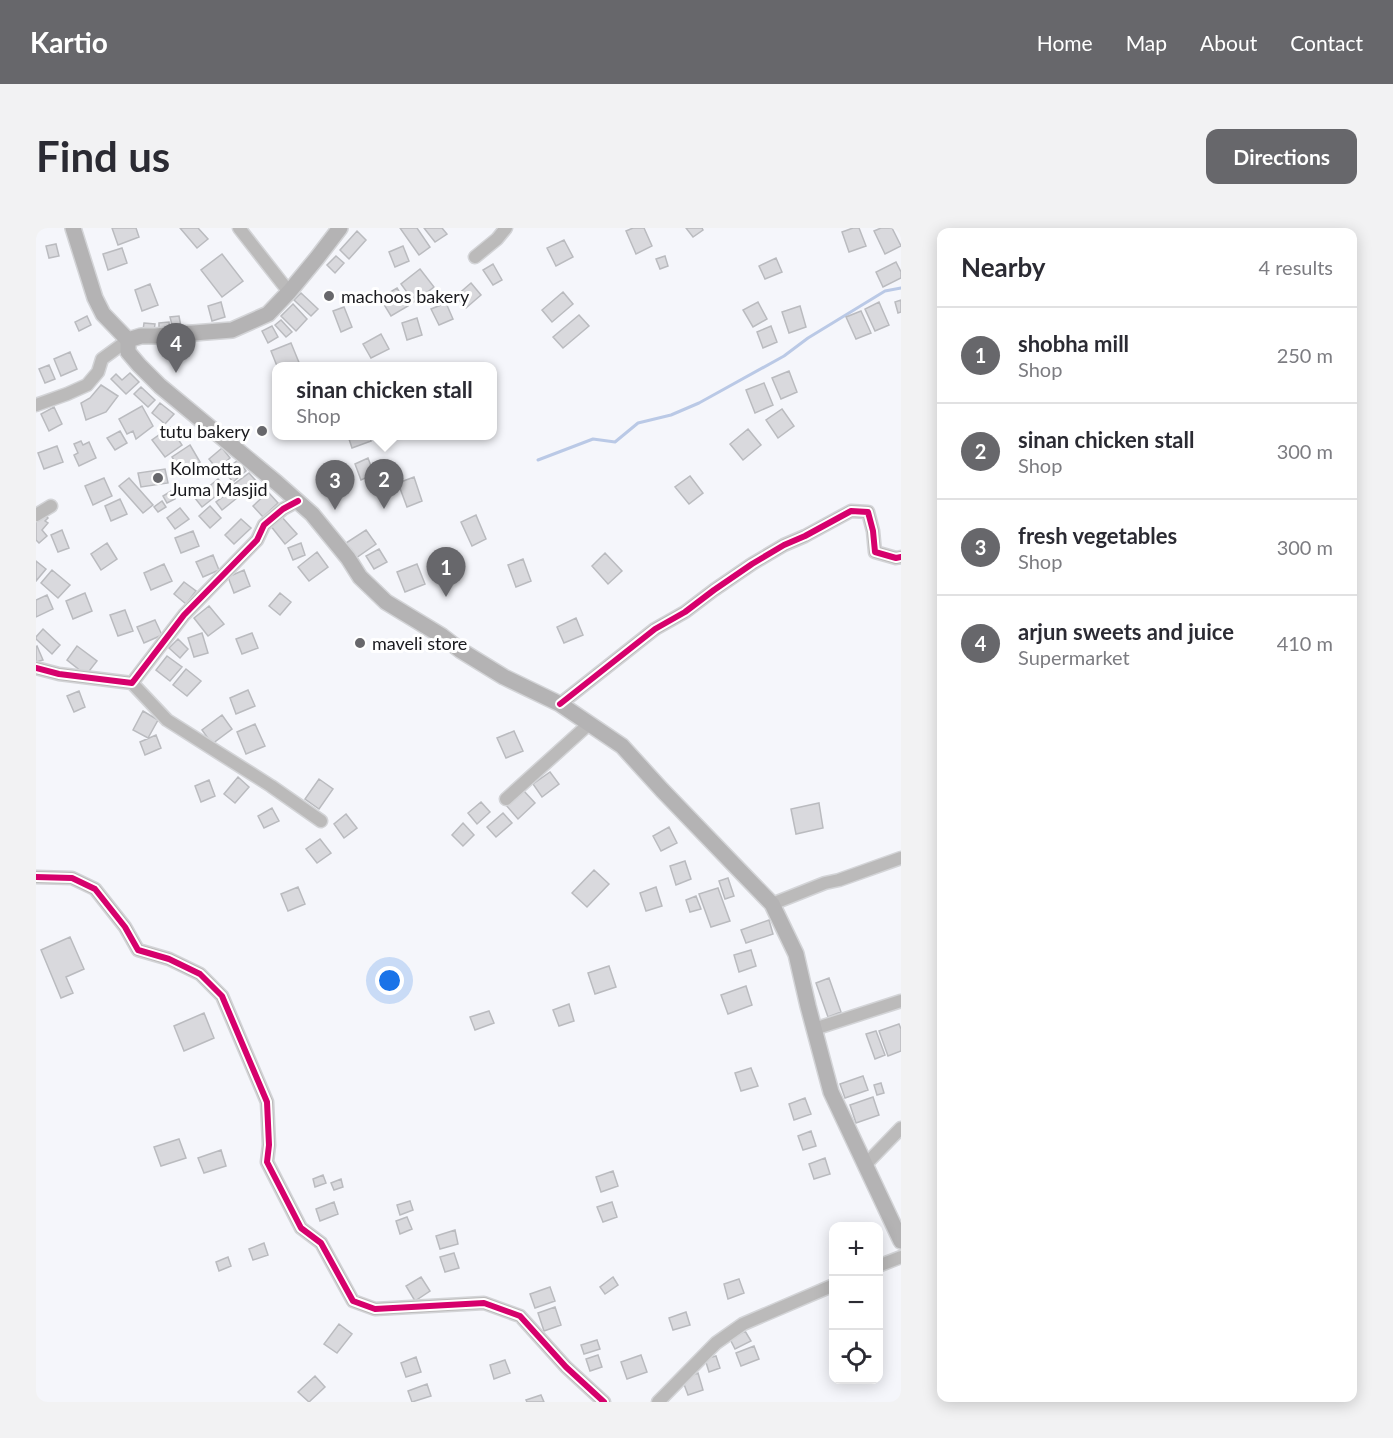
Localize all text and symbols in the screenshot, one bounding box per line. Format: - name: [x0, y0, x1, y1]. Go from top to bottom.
- text: Kartio: [30, 25, 108, 59]
- text: Home: [1037, 30, 1093, 55]
- text: Map: [1126, 30, 1167, 55]
- text: About: [1200, 30, 1257, 55]
- text: Contact: [1290, 30, 1363, 55]
- button: Directions: [1206, 129, 1357, 184]
- text: Find us: [36, 131, 170, 181]
- text: Nearby: [961, 251, 1046, 283]
- text: 4 results: [1258, 255, 1333, 279]
- place label: machoos bakery: [341, 285, 470, 307]
- marker: machoos bakery: [322, 289, 336, 303]
- pin: 4: [156, 324, 196, 373]
- text: shobha mill: [1018, 330, 1129, 357]
- text: 1: [975, 343, 986, 367]
- text: 250 m: [1277, 343, 1333, 367]
- text: Shop: [1018, 357, 1062, 381]
- popup: [272, 362, 497, 440]
- text: sinan chicken stall: [296, 376, 473, 403]
- text: Shop: [296, 403, 341, 427]
- place label: tutu bakery: [159, 420, 251, 442]
- marker: tutu bakery: [255, 424, 269, 438]
- text: sinan chicken stall: [1018, 426, 1194, 453]
- text: 2: [975, 439, 986, 463]
- text: 300 m: [1277, 439, 1333, 463]
- text: Shop: [1018, 453, 1062, 477]
- place label: Kolmotta Juma Masjid: [170, 457, 268, 500]
- pin: 3: [316, 460, 354, 510]
- pin: 2: [364, 460, 404, 509]
- marker: Kolmotta Juma Masjid: [151, 471, 165, 485]
- text: fresh vegetables: [1018, 522, 1177, 549]
- text: 3: [975, 535, 986, 559]
- text: 300 m: [1277, 535, 1333, 559]
- pin: 1: [426, 548, 466, 597]
- text: Shop: [1018, 549, 1062, 573]
- text: arjun sweets and juice: [1018, 618, 1234, 645]
- text: 4: [975, 631, 986, 655]
- text: 410 m: [1277, 631, 1333, 655]
- place label: maveli store: [372, 632, 467, 654]
- marker: maveli store: [353, 636, 367, 650]
- text: Supermarket: [1018, 645, 1130, 669]
- your location: [375, 966, 404, 995]
- map controls: [829, 1222, 883, 1384]
- button: +: [829, 1222, 883, 1276]
- button: −: [829, 1276, 883, 1330]
- button: locate: [829, 1330, 883, 1384]

